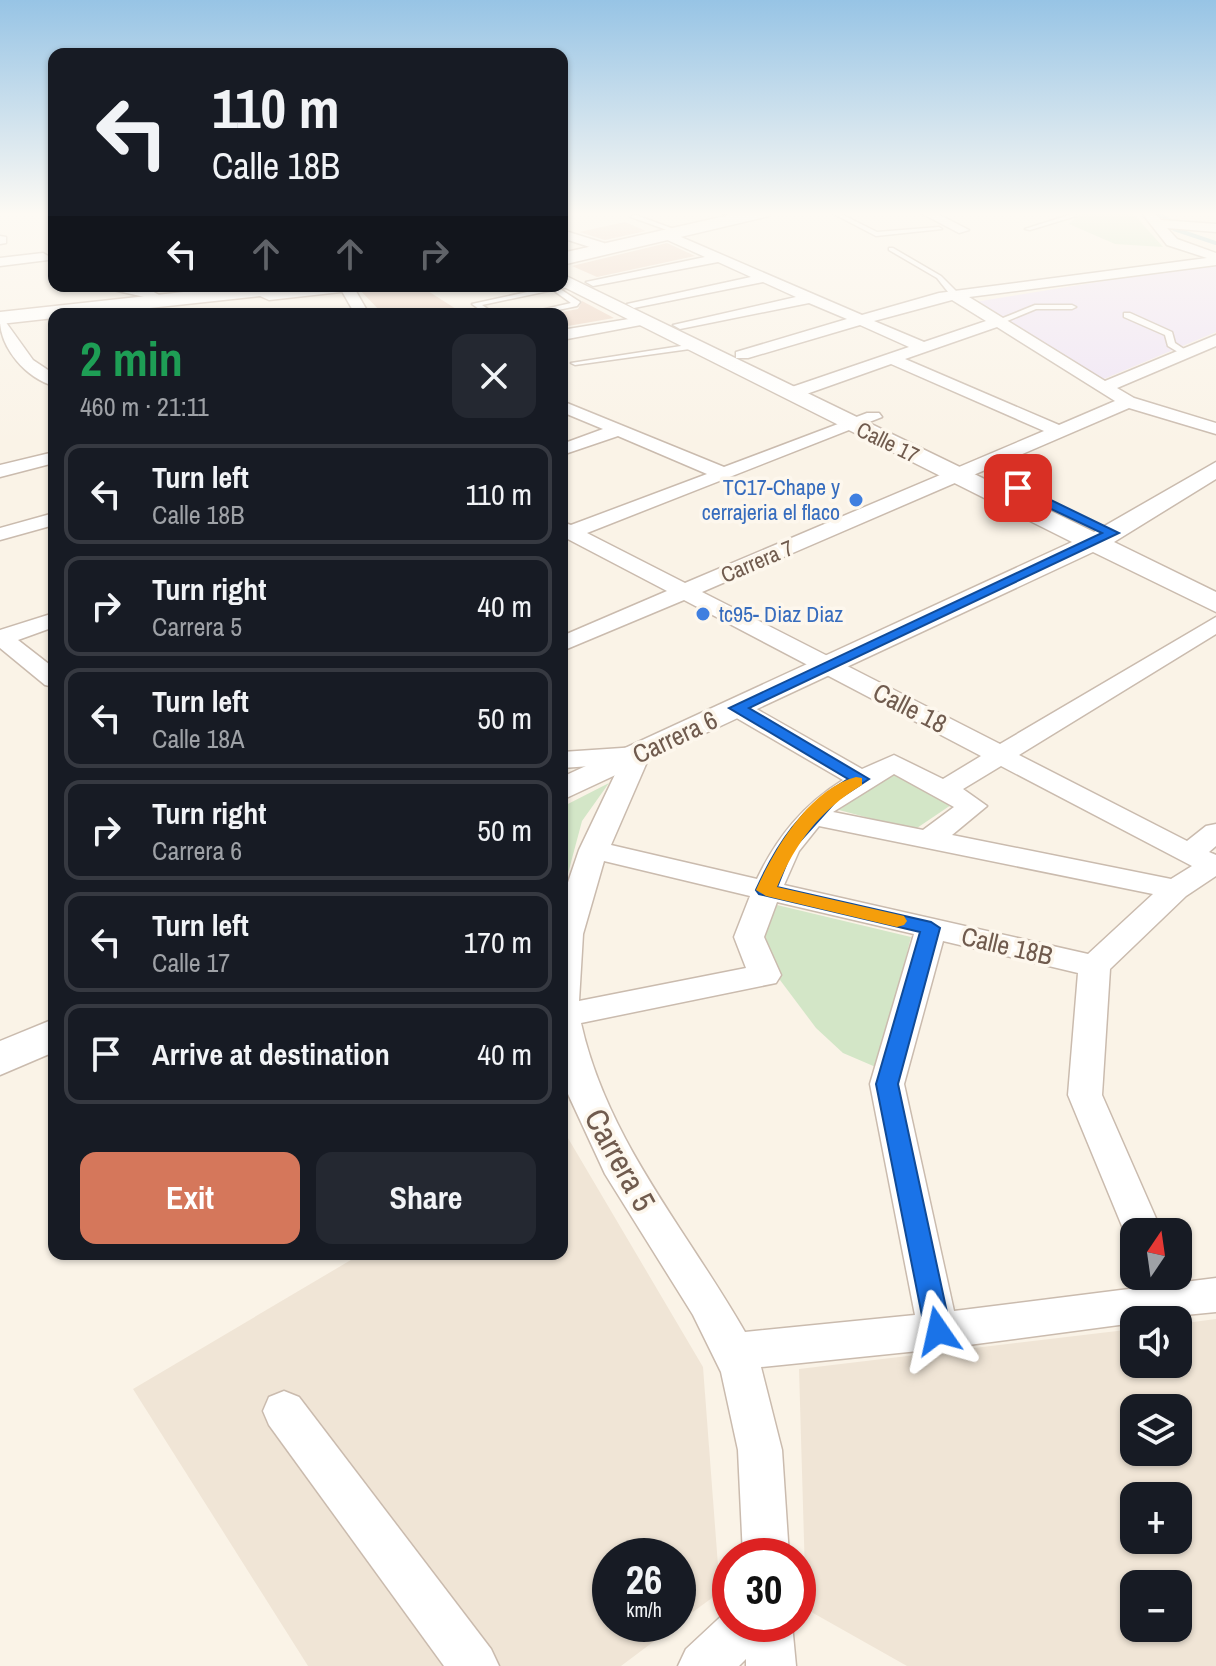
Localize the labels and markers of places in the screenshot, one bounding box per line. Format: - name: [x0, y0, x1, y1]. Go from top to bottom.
- pin: [984, 454, 1052, 522]
- place label: TC17-Chape y cerrajeria el flaco: [702, 472, 840, 527]
- marker: TC17-Chape y cerrajeria el flaco: [847, 491, 865, 509]
- place label: tc95- Diaz Diaz: [719, 599, 843, 629]
- marker: tc95- Diaz Diaz: [694, 605, 712, 623]

